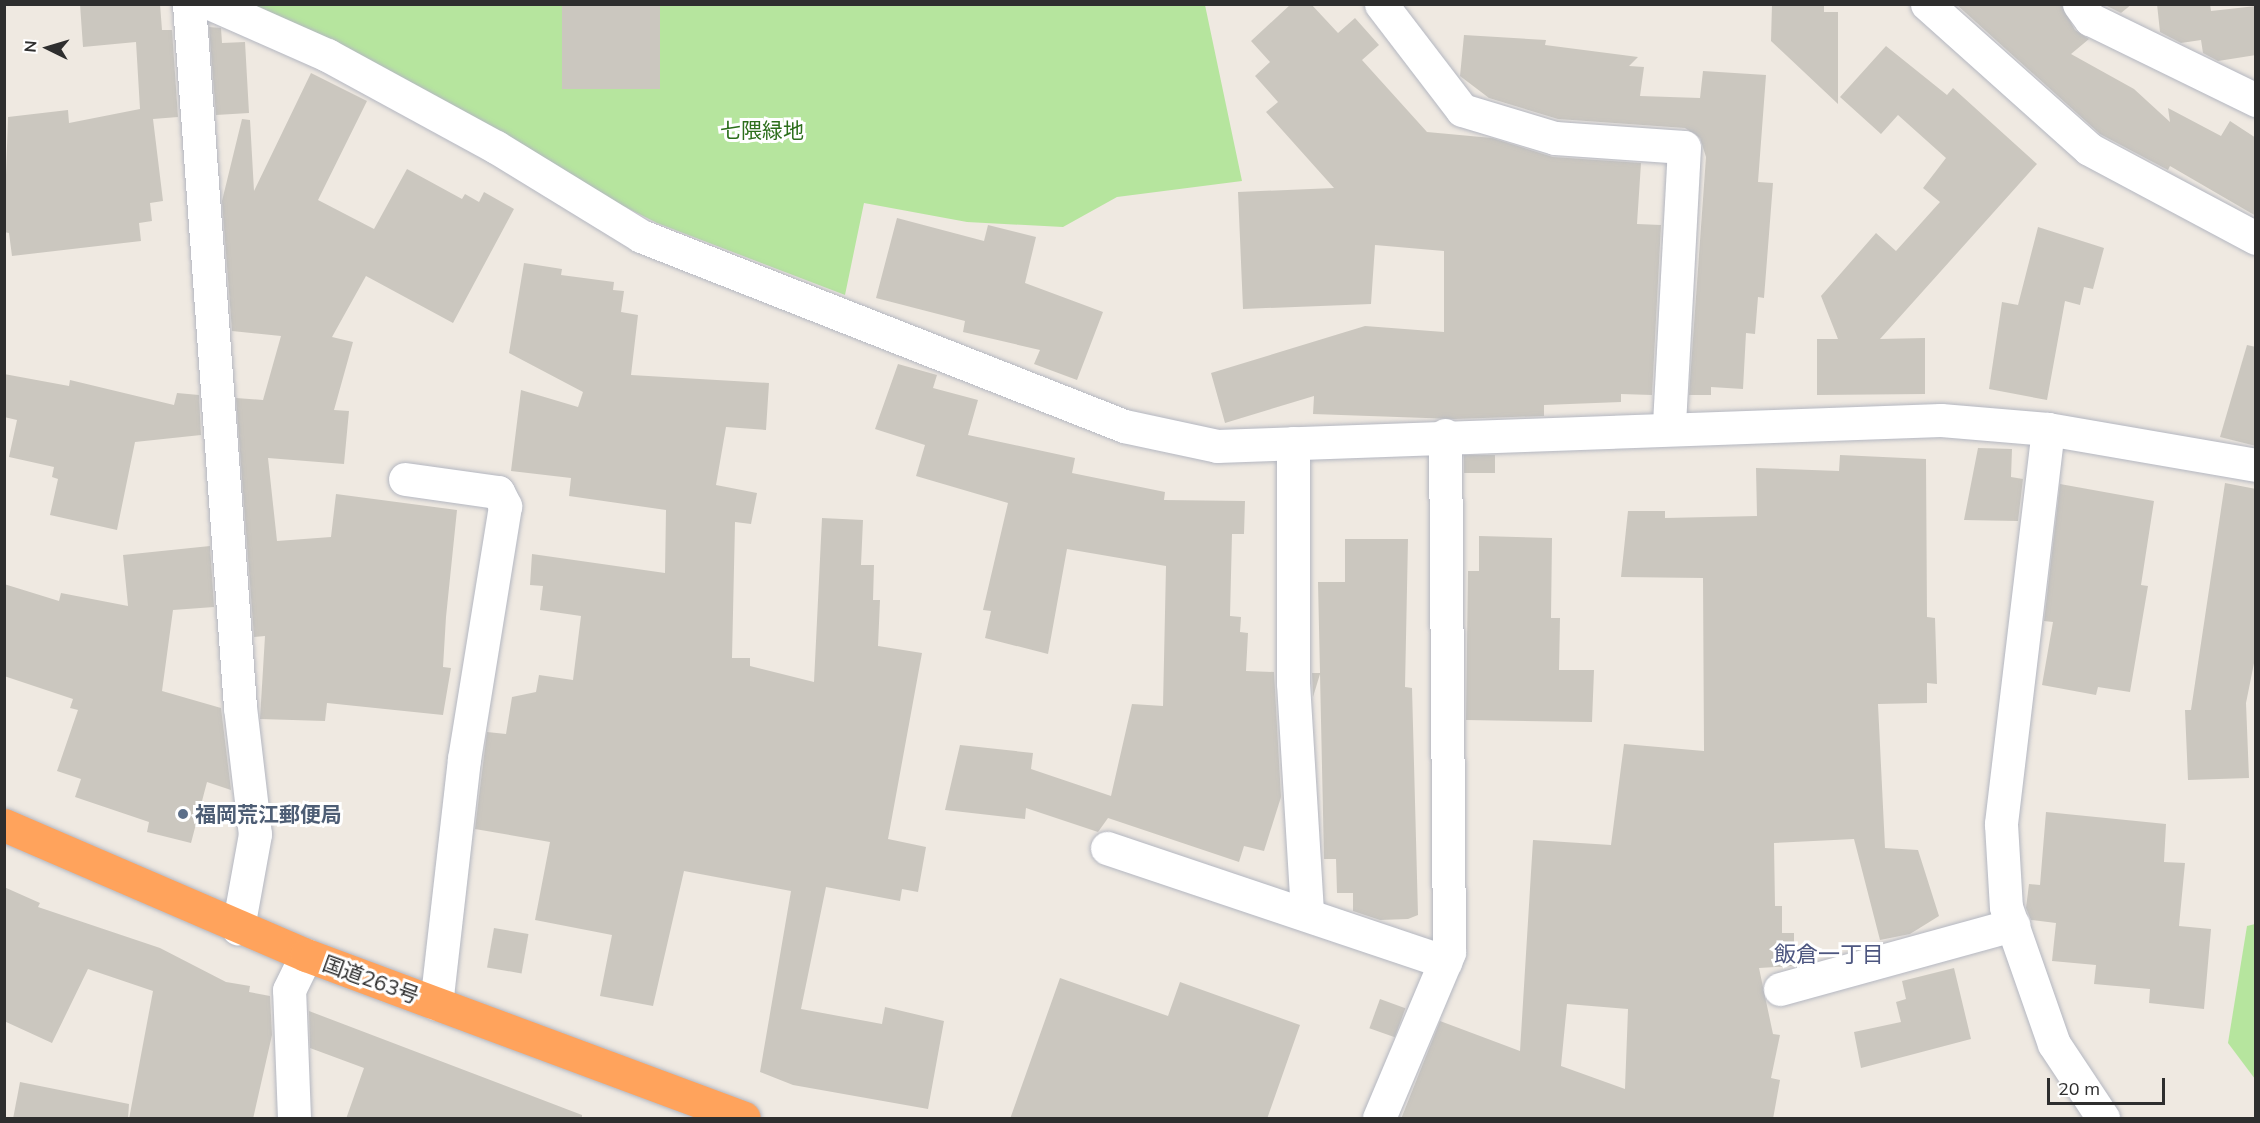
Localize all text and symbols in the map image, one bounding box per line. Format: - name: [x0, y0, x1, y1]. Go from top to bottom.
- north arrow: [18, 18, 78, 78]
- text: N: [20, 40, 41, 53]
- park label: 七隈緑地: [720, 117, 804, 143]
- place label: 福岡荒江郵便局: [195, 801, 342, 827]
- marker: 福岡荒江郵便局: [176, 807, 190, 821]
- district label: 飯倉一丁目: [1774, 942, 1884, 968]
- street label: 国道263号: [319, 950, 423, 1008]
- scale bar: [2050, 1066, 2168, 1104]
- text: 20 m: [2058, 1077, 2100, 1100]

